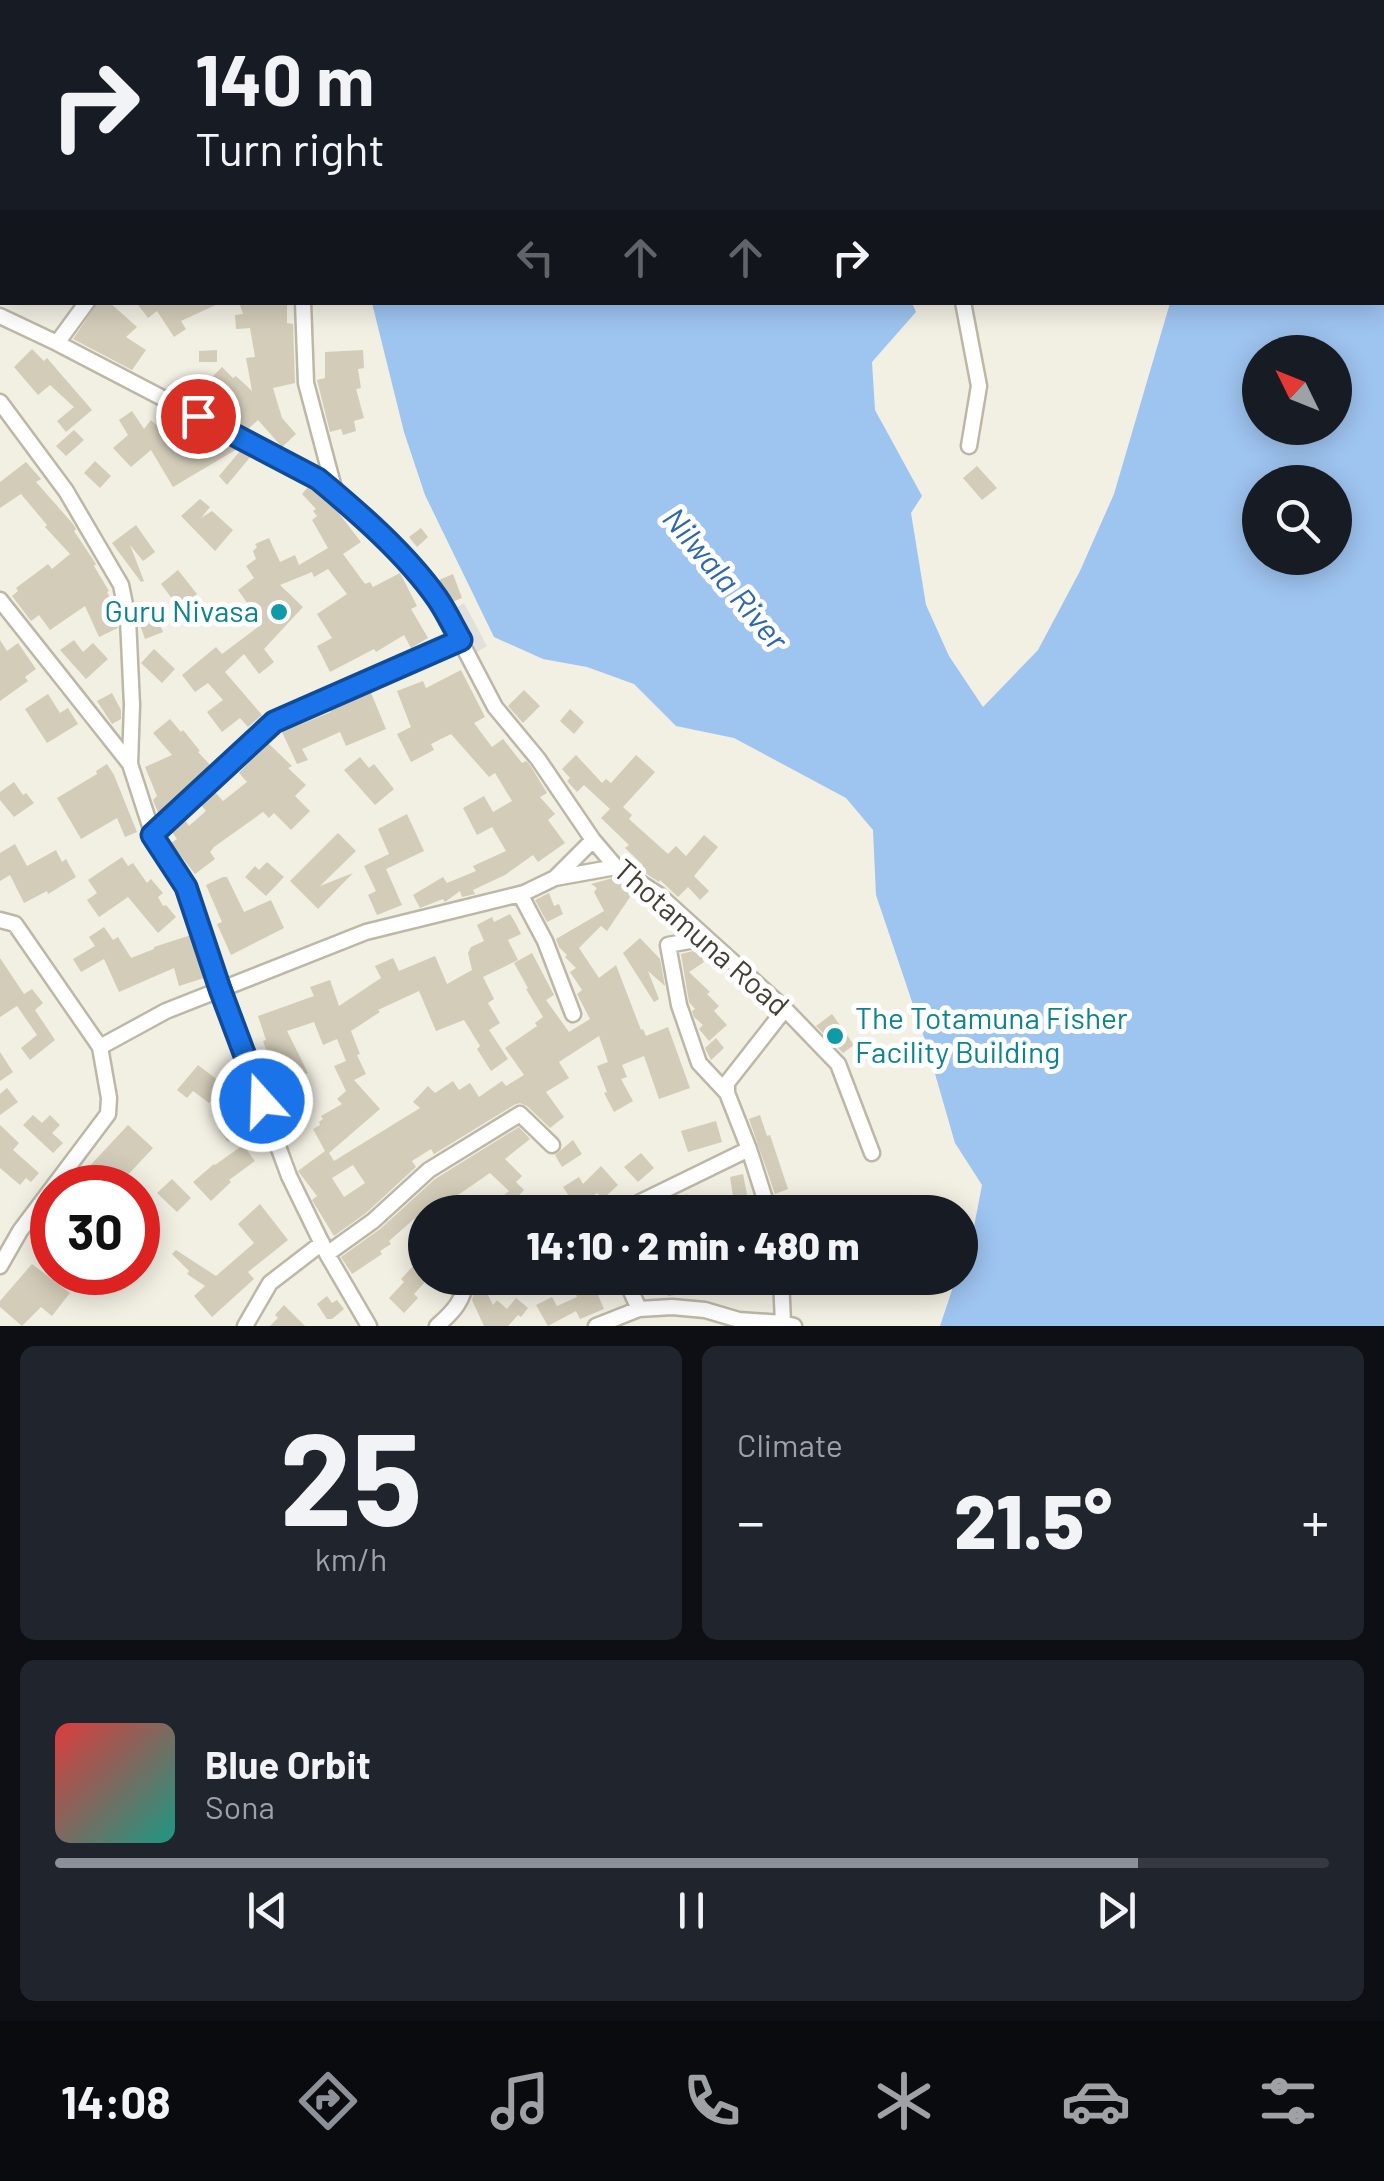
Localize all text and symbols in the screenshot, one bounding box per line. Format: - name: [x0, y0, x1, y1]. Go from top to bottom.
- text: 140 m: [195, 36, 374, 120]
- icon: right: [30, 40, 160, 170]
- text: Turn right: [195, 121, 385, 175]
- icon: left: [508, 230, 563, 285]
- icon: ahead: [613, 230, 668, 285]
- icon: ahead: [718, 230, 773, 285]
- icon: right: [823, 230, 878, 285]
- north arrow: [1242, 335, 1352, 445]
- map controls: [1242, 335, 1352, 575]
- pin: [156, 374, 241, 459]
- icon: arrive: [171, 389, 226, 444]
- button: search: [1242, 465, 1352, 575]
- water label: Nilwala River: [656, 499, 798, 658]
- place label: Guru Nivasa: [105, 592, 259, 628]
- marker: Guru Nivasa: [268, 601, 290, 623]
- street label: Thotamuna Road: [607, 851, 797, 1022]
- place label: The Totamuna Fisher Facility Building: [855, 999, 1128, 1069]
- marker: The Totamuna Fisher Facility Building: [824, 1025, 846, 1047]
- position arrow: [210, 1049, 314, 1153]
- speed limit sign: 30: [30, 1165, 160, 1295]
- text: 14:10 · 2 min · 480 m: [527, 1222, 859, 1268]
- text: 25: [280, 1396, 422, 1552]
- text: Climate: [737, 1425, 843, 1463]
- text: 21.5°: [954, 1474, 1112, 1564]
- text: −: [737, 1487, 765, 1553]
- text: +: [1301, 1487, 1329, 1553]
- text: km/h: [315, 1539, 387, 1577]
- text: Blue Orbit: [205, 1741, 371, 1787]
- text: Sona: [205, 1787, 275, 1825]
- icon: previous: [240, 1883, 295, 1938]
- icon: pause: [664, 1883, 719, 1938]
- icon: next: [1089, 1883, 1144, 1938]
- icon: directions: [293, 2066, 363, 2136]
- icon: music: [485, 2066, 555, 2136]
- icon: phone: [677, 2066, 747, 2136]
- icon: climate: [869, 2066, 939, 2136]
- icon: car: [1061, 2066, 1131, 2136]
- icon: filters: [1253, 2066, 1323, 2136]
- text: 14:08: [61, 2074, 171, 2128]

